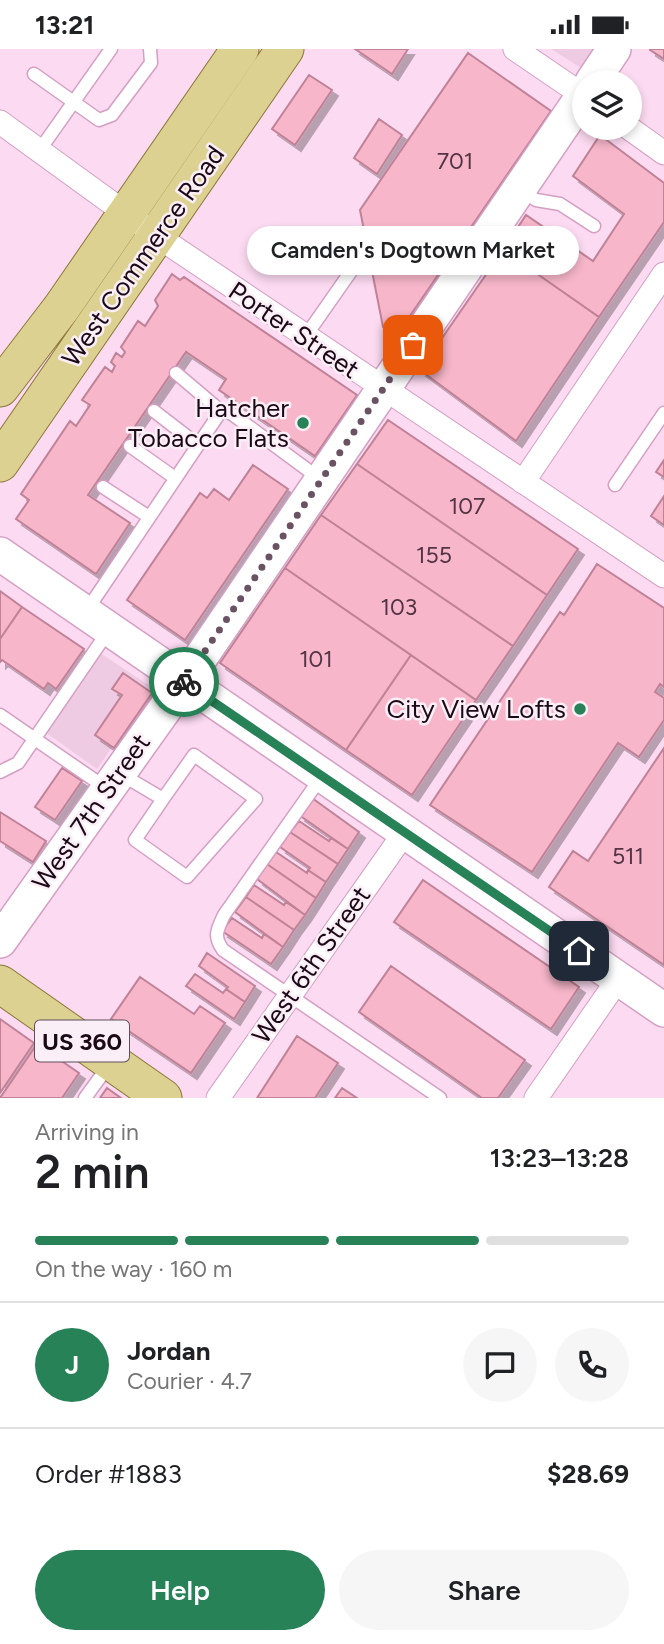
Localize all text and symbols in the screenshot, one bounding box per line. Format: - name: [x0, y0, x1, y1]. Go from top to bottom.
- text: 13:21: [35, 9, 94, 41]
- map controls: [572, 70, 642, 140]
- button: layers: [572, 70, 642, 140]
- street label: West Commerce Road: [55, 139, 231, 373]
- house number: 701: [437, 147, 473, 175]
- callout: Camden's Dogtown Market: [247, 226, 579, 275]
- text: Camden's Dogtown Market: [271, 236, 555, 264]
- street label: Porter Street: [223, 275, 366, 385]
- pin: [383, 315, 443, 375]
- icon: bag: [394, 326, 432, 364]
- place label: Hatcher Tobacco Flats: [128, 392, 289, 454]
- marker: Hatcher Tobacco Flats: [295, 415, 311, 431]
- house number: 107: [449, 492, 485, 520]
- house number: 155: [416, 541, 452, 569]
- house number: 103: [381, 593, 417, 621]
- house number: 101: [299, 645, 333, 673]
- courier: [149, 647, 219, 717]
- icon: bike: [165, 663, 203, 701]
- place label: City View Lofts: [386, 693, 566, 725]
- marker: City View Lofts: [572, 701, 588, 717]
- street label: West 7th Street: [25, 727, 157, 897]
- house number: 511: [612, 842, 644, 870]
- street label: West 6th Street: [245, 880, 377, 1050]
- pin: [549, 921, 609, 981]
- icon: home: [560, 932, 598, 970]
- road number: US 360: [35, 1021, 129, 1061]
- text: Arriving in: [35, 1118, 139, 1146]
- text: 13:23–13:28: [490, 1142, 629, 1174]
- text: 2 min: [35, 1144, 150, 1200]
- text: On the way · 160 m: [35, 1255, 232, 1283]
- button: chat: [463, 1328, 537, 1402]
- button: phone: [555, 1328, 629, 1402]
- text: Jordan: [127, 1335, 210, 1367]
- text: J: [65, 1349, 79, 1381]
- text: Courier · 4.7: [127, 1367, 252, 1395]
- text: Order #1883: [35, 1458, 182, 1490]
- text: $28.69: [547, 1458, 629, 1490]
- button: Help: [35, 1550, 325, 1630]
- button: Share: [339, 1550, 629, 1630]

